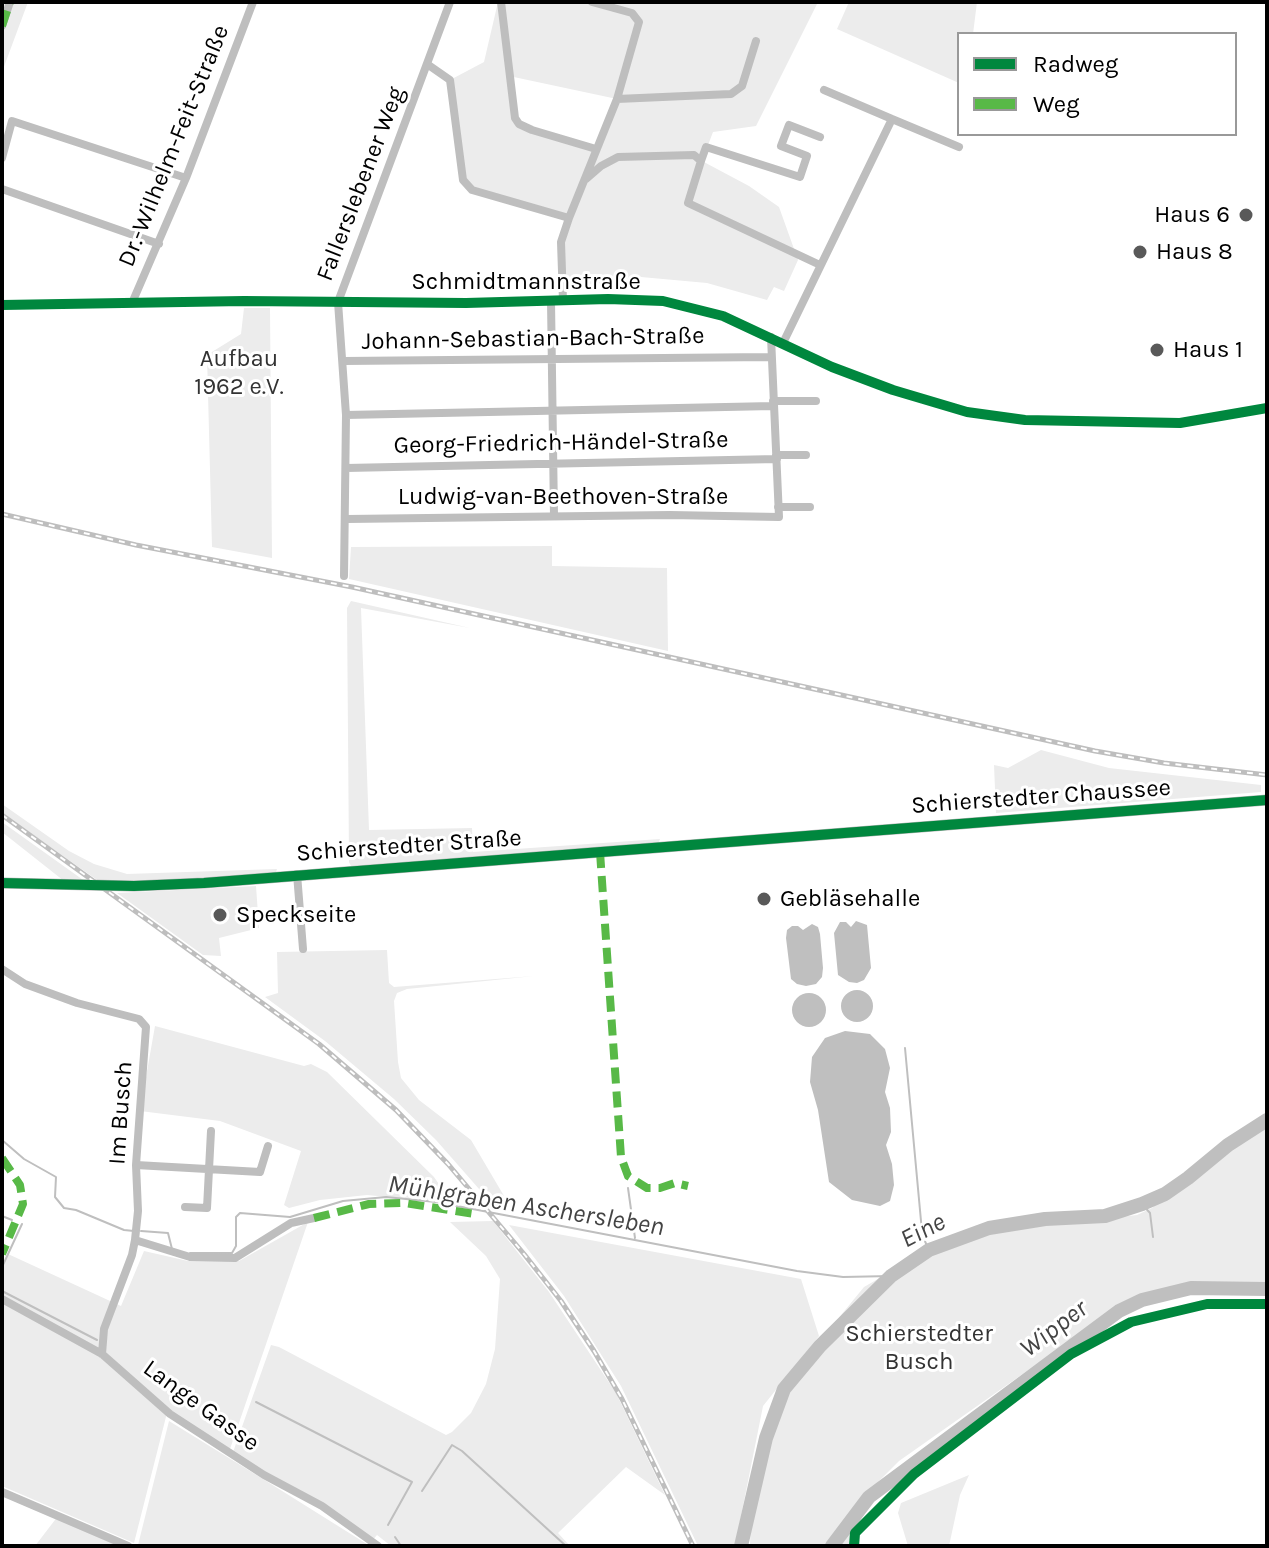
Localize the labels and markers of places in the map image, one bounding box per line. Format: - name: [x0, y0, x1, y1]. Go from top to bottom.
- place label: Haus 6: [1154, 201, 1230, 229]
- marker: Haus 6: [1237, 206, 1255, 224]
- place label: Haus 8: [1156, 238, 1233, 266]
- marker: Haus 8: [1131, 243, 1149, 261]
- place label: Haus 1: [1173, 336, 1243, 364]
- marker: Haus 1: [1148, 341, 1166, 359]
- place label: Gebläsehalle: [780, 885, 920, 913]
- marker: Gebläsehalle: [755, 890, 773, 908]
- place label: Speckseite: [236, 901, 356, 929]
- marker: Speckseite: [211, 906, 229, 924]

